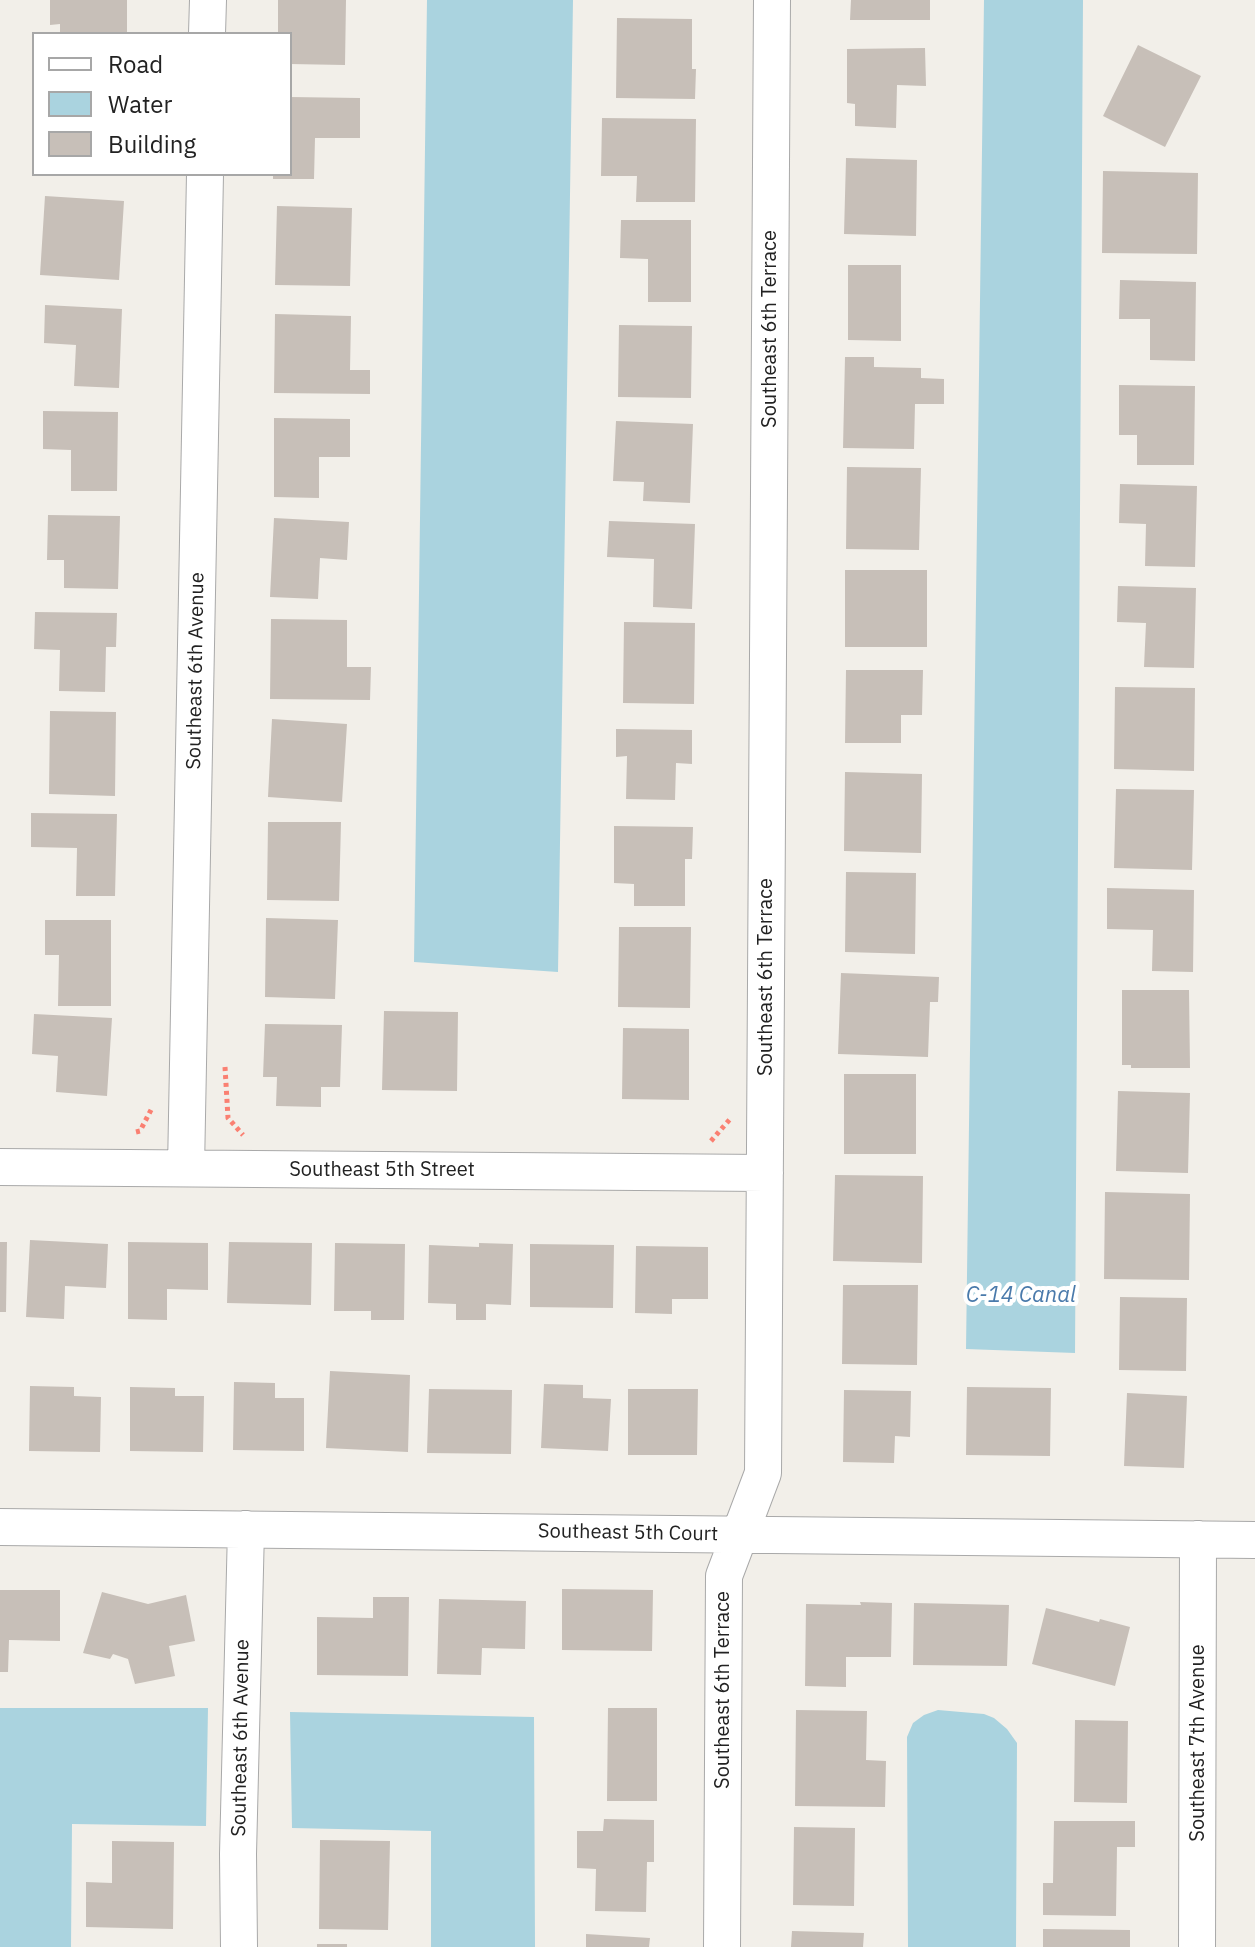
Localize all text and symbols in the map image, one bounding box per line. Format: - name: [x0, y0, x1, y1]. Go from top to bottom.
- legend: [32, 32, 292, 176]
- text: Road: [108, 48, 163, 80]
- text: Water: [108, 88, 172, 120]
- text: Building: [108, 128, 196, 160]
- street label: Southeast 6th Terrace: [758, 230, 782, 428]
- street label: Southeast 6th Avenue: [182, 572, 210, 770]
- street label: Southeast 6th Terrace: [754, 878, 778, 1076]
- street label: Southeast 5th Street: [289, 1158, 475, 1182]
- water label: C-14 Canal: [966, 1283, 1076, 1309]
- street label: Southeast 5th Court: [538, 1519, 718, 1547]
- street label: Southeast 6th Terrace: [711, 1591, 735, 1789]
- street label: Southeast 6th Avenue: [227, 1639, 255, 1837]
- street label: Southeast 7th Avenue: [1186, 1644, 1210, 1842]

